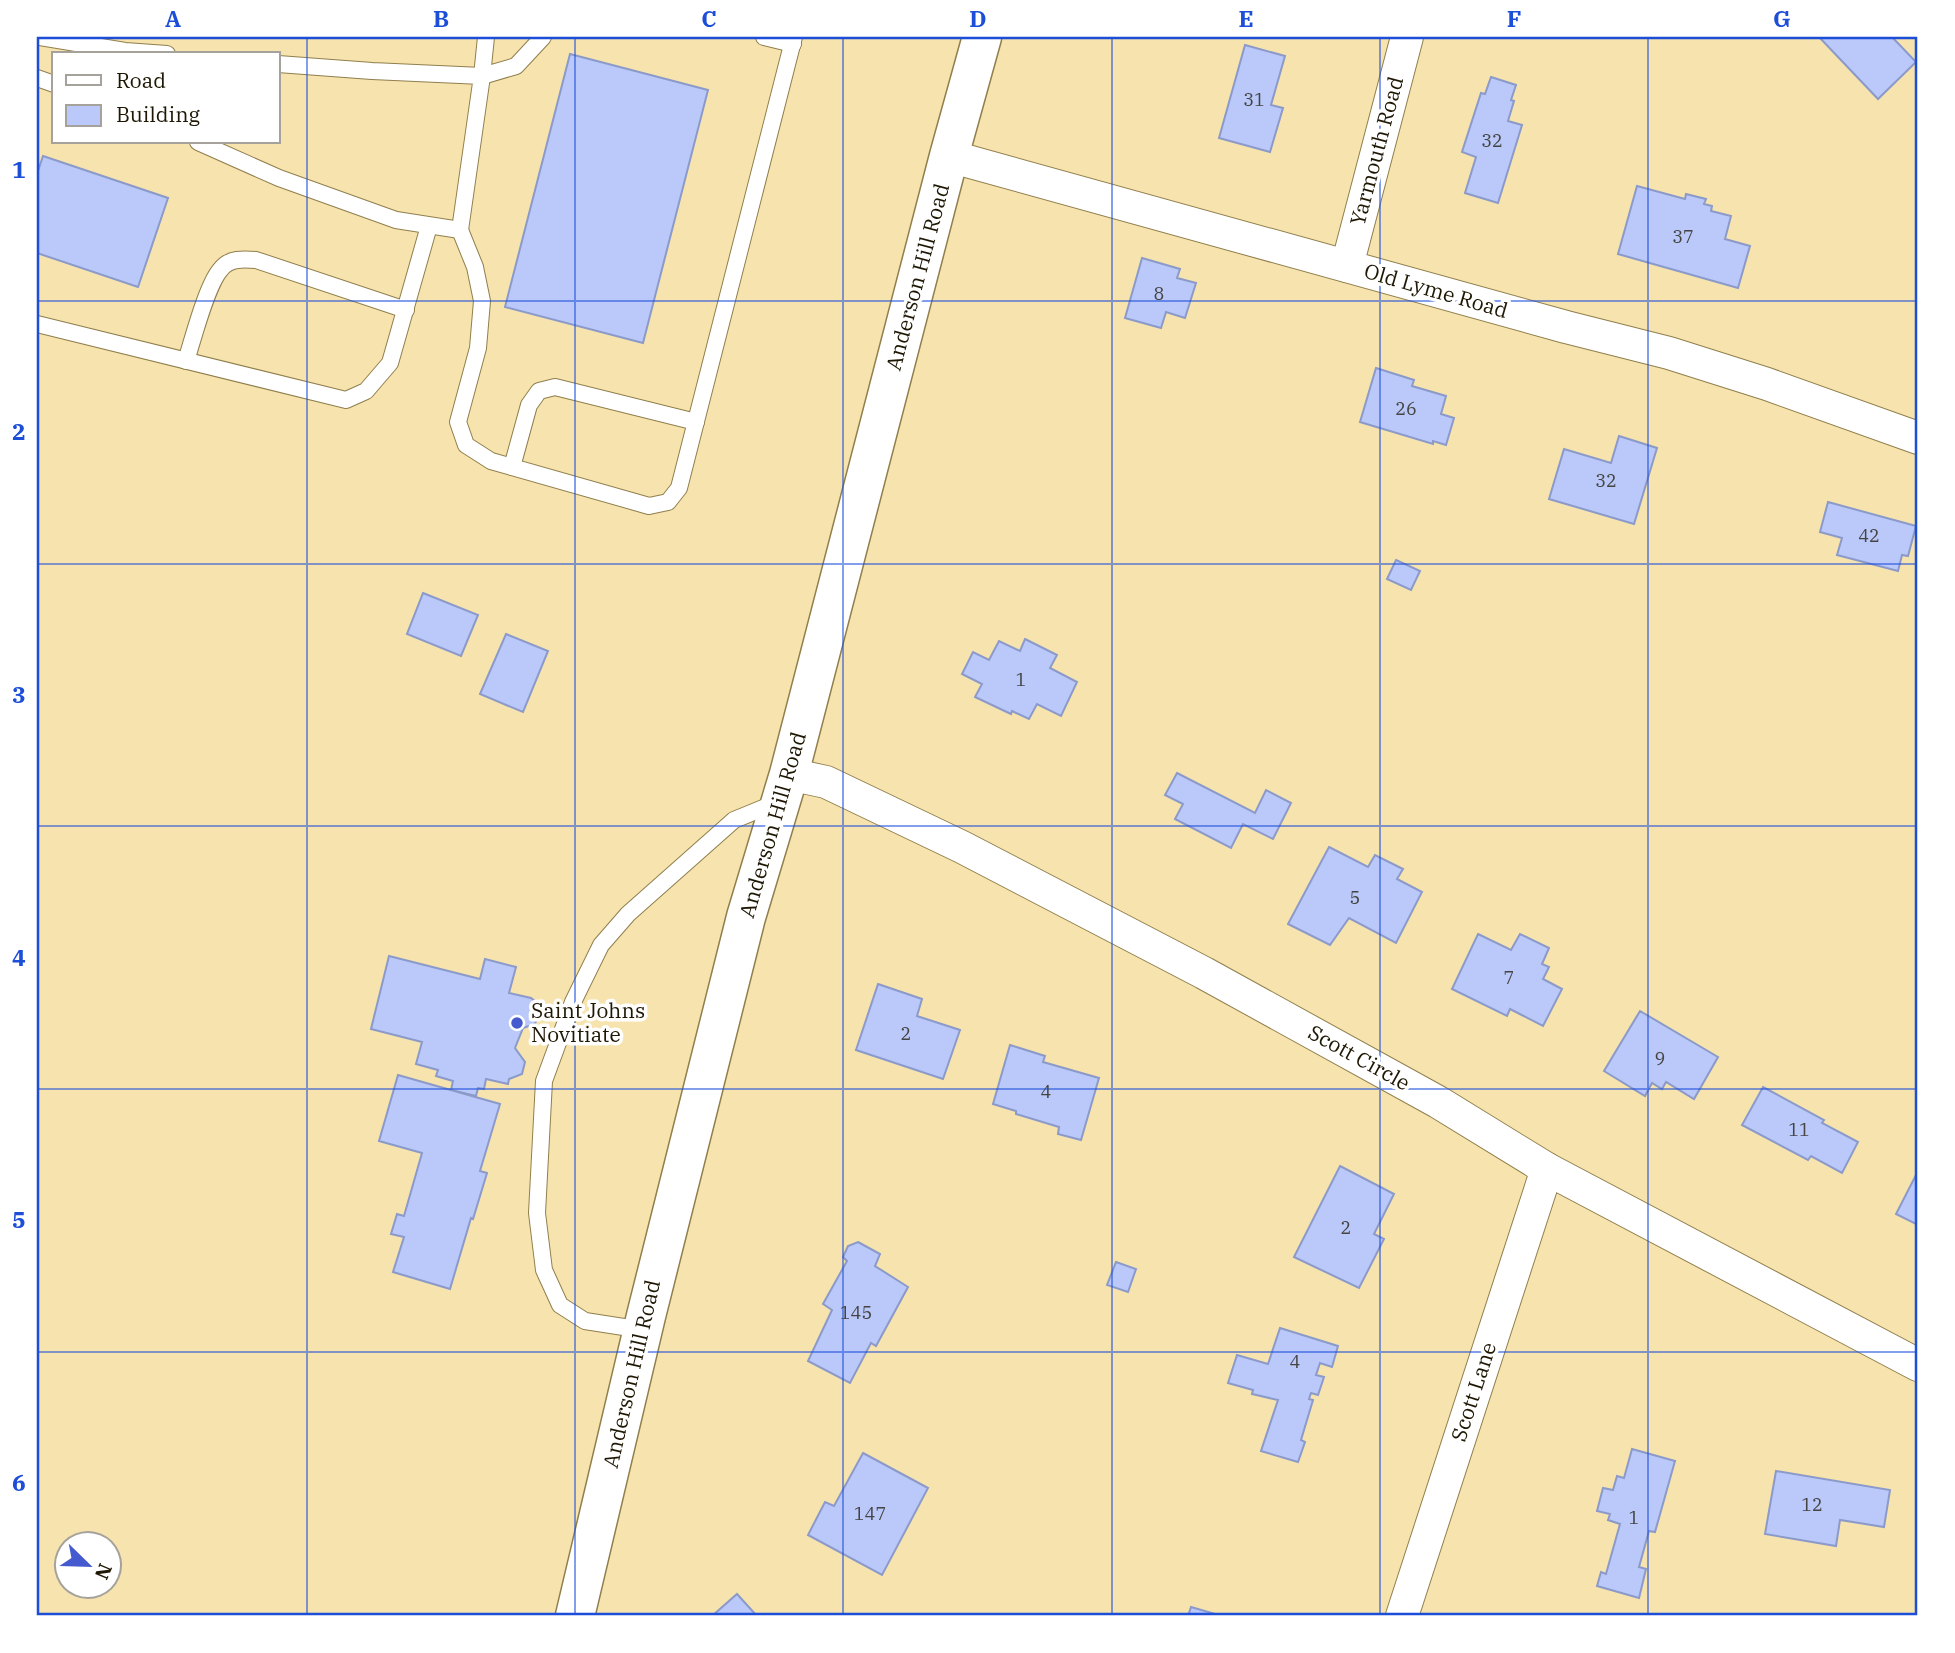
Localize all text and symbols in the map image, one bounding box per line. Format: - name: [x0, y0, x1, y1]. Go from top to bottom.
- text: A: [165, 3, 181, 33]
- text: B: [433, 3, 449, 33]
- text: C: [701, 3, 717, 33]
- text: D: [969, 3, 987, 33]
- text: E: [1238, 3, 1254, 33]
- text: F: [1507, 3, 1521, 33]
- text: G: [1773, 3, 1791, 33]
- legend: [52, 52, 280, 144]
- text: Road: [116, 66, 166, 94]
- street label: Yarmouth Road: [1343, 73, 1409, 228]
- house number: 31: [1243, 88, 1265, 111]
- text: Building: [116, 100, 201, 128]
- house number: 32: [1481, 129, 1503, 152]
- text: 1: [12, 154, 26, 184]
- street label: Anderson Hill Road: [879, 180, 955, 373]
- house number: 37: [1672, 225, 1694, 248]
- street label: Old Lyme Road: [1361, 256, 1512, 324]
- house number: 8: [1154, 282, 1164, 305]
- house number: 26: [1395, 397, 1417, 420]
- text: 2: [12, 416, 26, 446]
- house number: 32: [1595, 469, 1617, 492]
- house number: 42: [1858, 524, 1880, 547]
- house number: 1: [1016, 668, 1026, 691]
- text: 3: [12, 679, 26, 709]
- street label: Anderson Hill Road: [732, 728, 812, 921]
- house number: 5: [1350, 886, 1360, 909]
- text: 4: [12, 942, 26, 972]
- house number: 7: [1504, 966, 1514, 989]
- place label: Saint Johns Novitiate: [531, 996, 645, 1048]
- marker: Saint Johns Novitiate: [509, 1015, 525, 1031]
- street label: Scott Circle: [1304, 1018, 1415, 1097]
- house number: 2: [901, 1022, 911, 1045]
- house number: 9: [1655, 1047, 1665, 1070]
- house number: 4: [1041, 1080, 1051, 1103]
- house number: 11: [1788, 1118, 1810, 1141]
- text: 5: [12, 1204, 26, 1234]
- house number: 2: [1341, 1216, 1351, 1239]
- street label: Anderson Hill Road: [596, 1277, 666, 1471]
- house number: 145: [840, 1301, 872, 1324]
- street label: Scott Lane: [1444, 1338, 1502, 1445]
- house number: 4: [1290, 1350, 1300, 1373]
- text: 6: [12, 1467, 26, 1497]
- house number: 12: [1801, 1493, 1823, 1516]
- house number: 147: [854, 1502, 886, 1525]
- house number: 1: [1629, 1506, 1639, 1529]
- north arrow: [52, 1530, 122, 1600]
- text: N: [90, 1560, 118, 1583]

